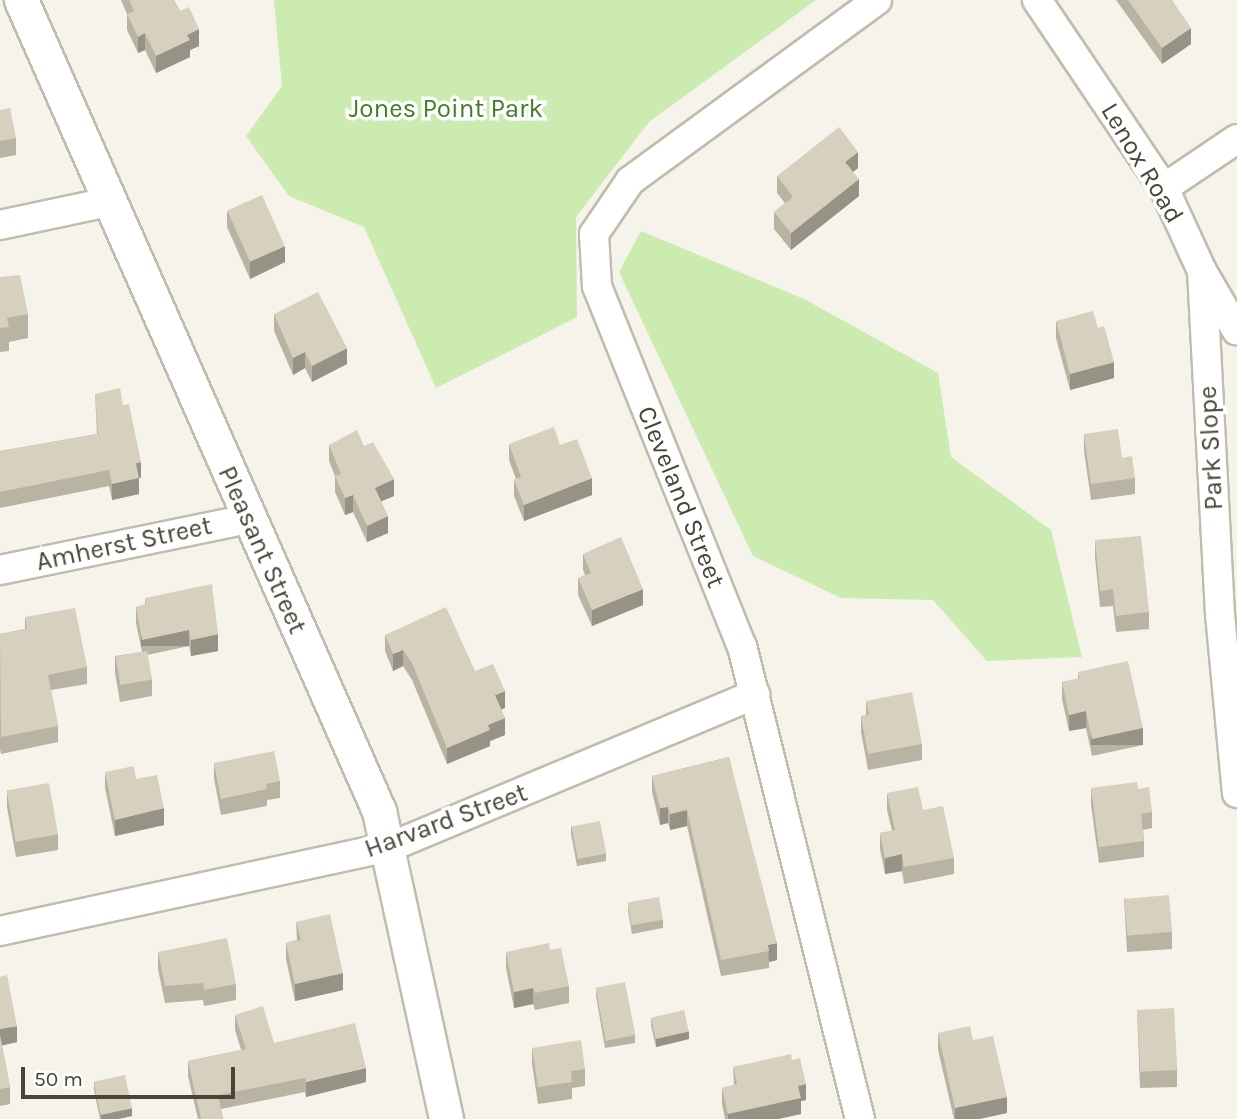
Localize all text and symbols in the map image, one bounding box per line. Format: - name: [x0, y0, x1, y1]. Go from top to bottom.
- park label: Jones Point Park: [349, 93, 543, 125]
- street label: Lenox Road: [1094, 97, 1190, 229]
- street label: Park Slope: [1192, 385, 1230, 511]
- street label: Cleveland Street: [630, 402, 732, 592]
- street label: Pleasant Street: [211, 461, 313, 639]
- street label: Amherst Street: [33, 510, 215, 578]
- street label: Harvard Street: [360, 777, 532, 865]
- scale bar: [24, 1052, 238, 1096]
- text: 50 m: [34, 1067, 83, 1091]

